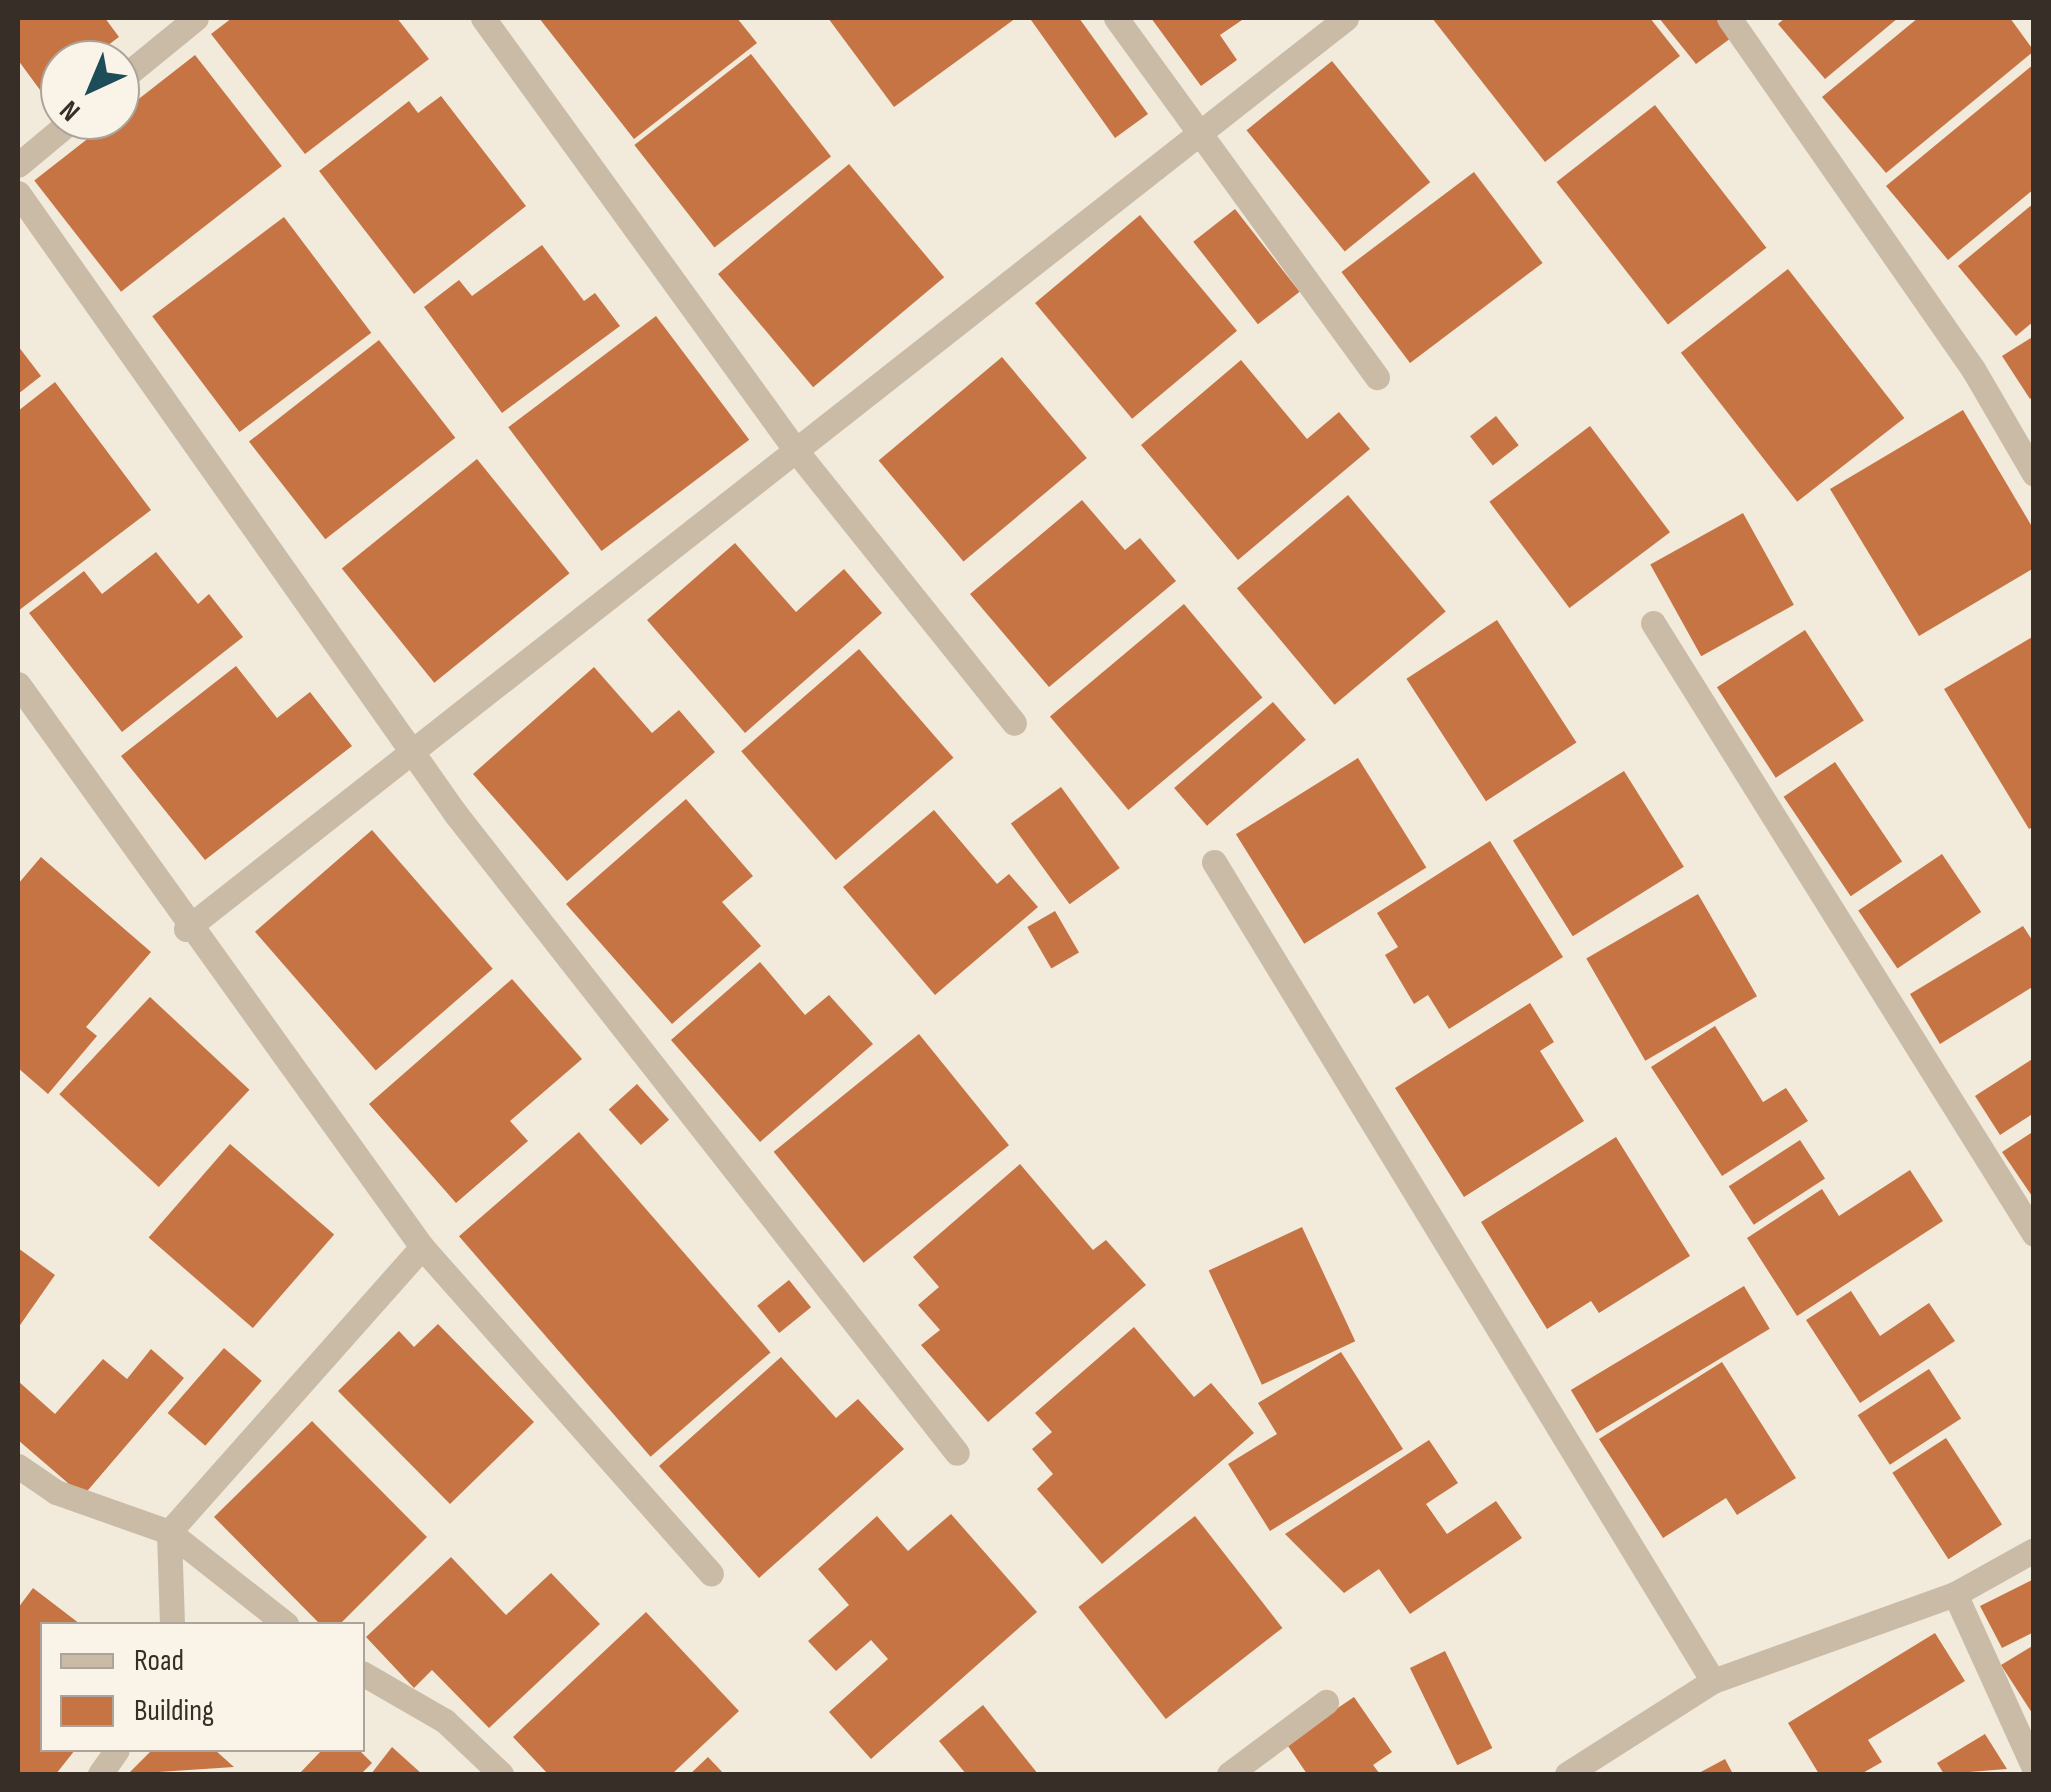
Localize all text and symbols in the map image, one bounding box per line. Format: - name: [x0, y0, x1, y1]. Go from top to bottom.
- north arrow: [40, 40, 140, 140]
- text: N: [53, 93, 87, 128]
- legend: [40, 1622, 365, 1752]
- text: Road: [134, 1643, 184, 1679]
- text: Building: [134, 1693, 214, 1729]

